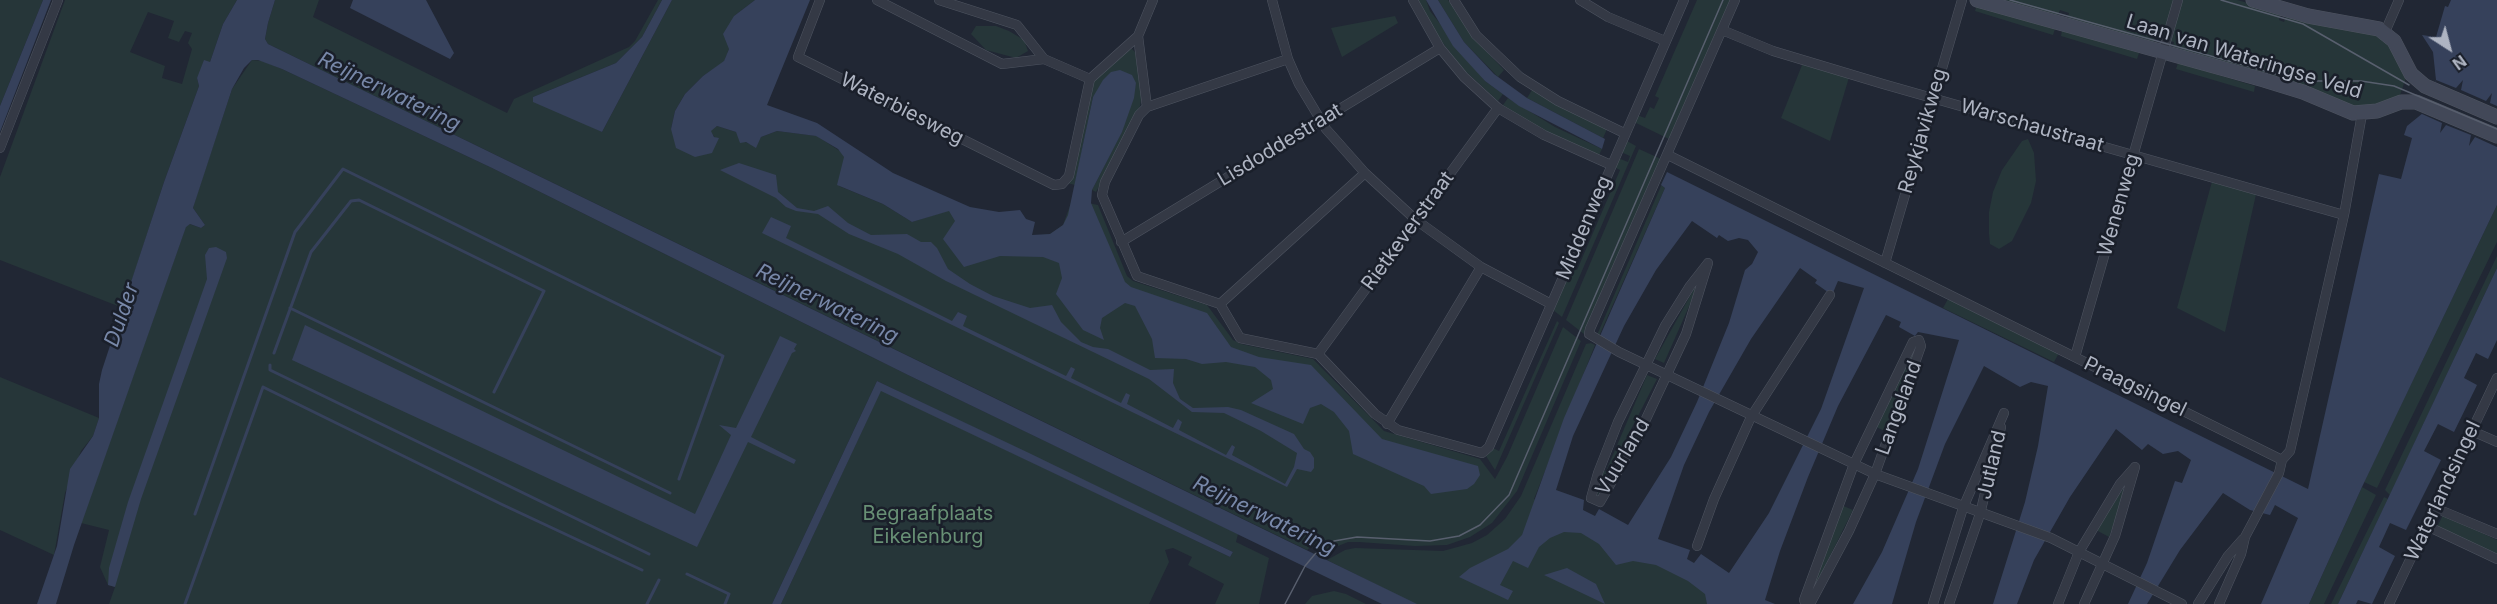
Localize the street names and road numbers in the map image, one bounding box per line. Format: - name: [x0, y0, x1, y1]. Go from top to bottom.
- street label: Laan van Wateringse Veld: [2123, 10, 2365, 104]
- street label: Reykjavikweg: [1894, 66, 1952, 196]
- street label: Waterbiesweg: [836, 68, 968, 150]
- street label: Warschaustraat: [1958, 94, 2106, 158]
- street label: Lisdoddestraat: [1214, 98, 1346, 192]
- street label: Wenenweg: [2093, 151, 2145, 259]
- street label: Rietkeverstraat: [1357, 167, 1459, 295]
- street label: Middenweg: [1551, 172, 1617, 284]
- street label: Praagsingel: [2080, 352, 2190, 422]
- street label: Langeland: [1871, 358, 1927, 458]
- street label: Vuurland: [1591, 414, 1655, 500]
- street label: Waterlandsingel: [2400, 417, 2486, 565]
- street label: Jutland: [1972, 428, 2012, 502]

